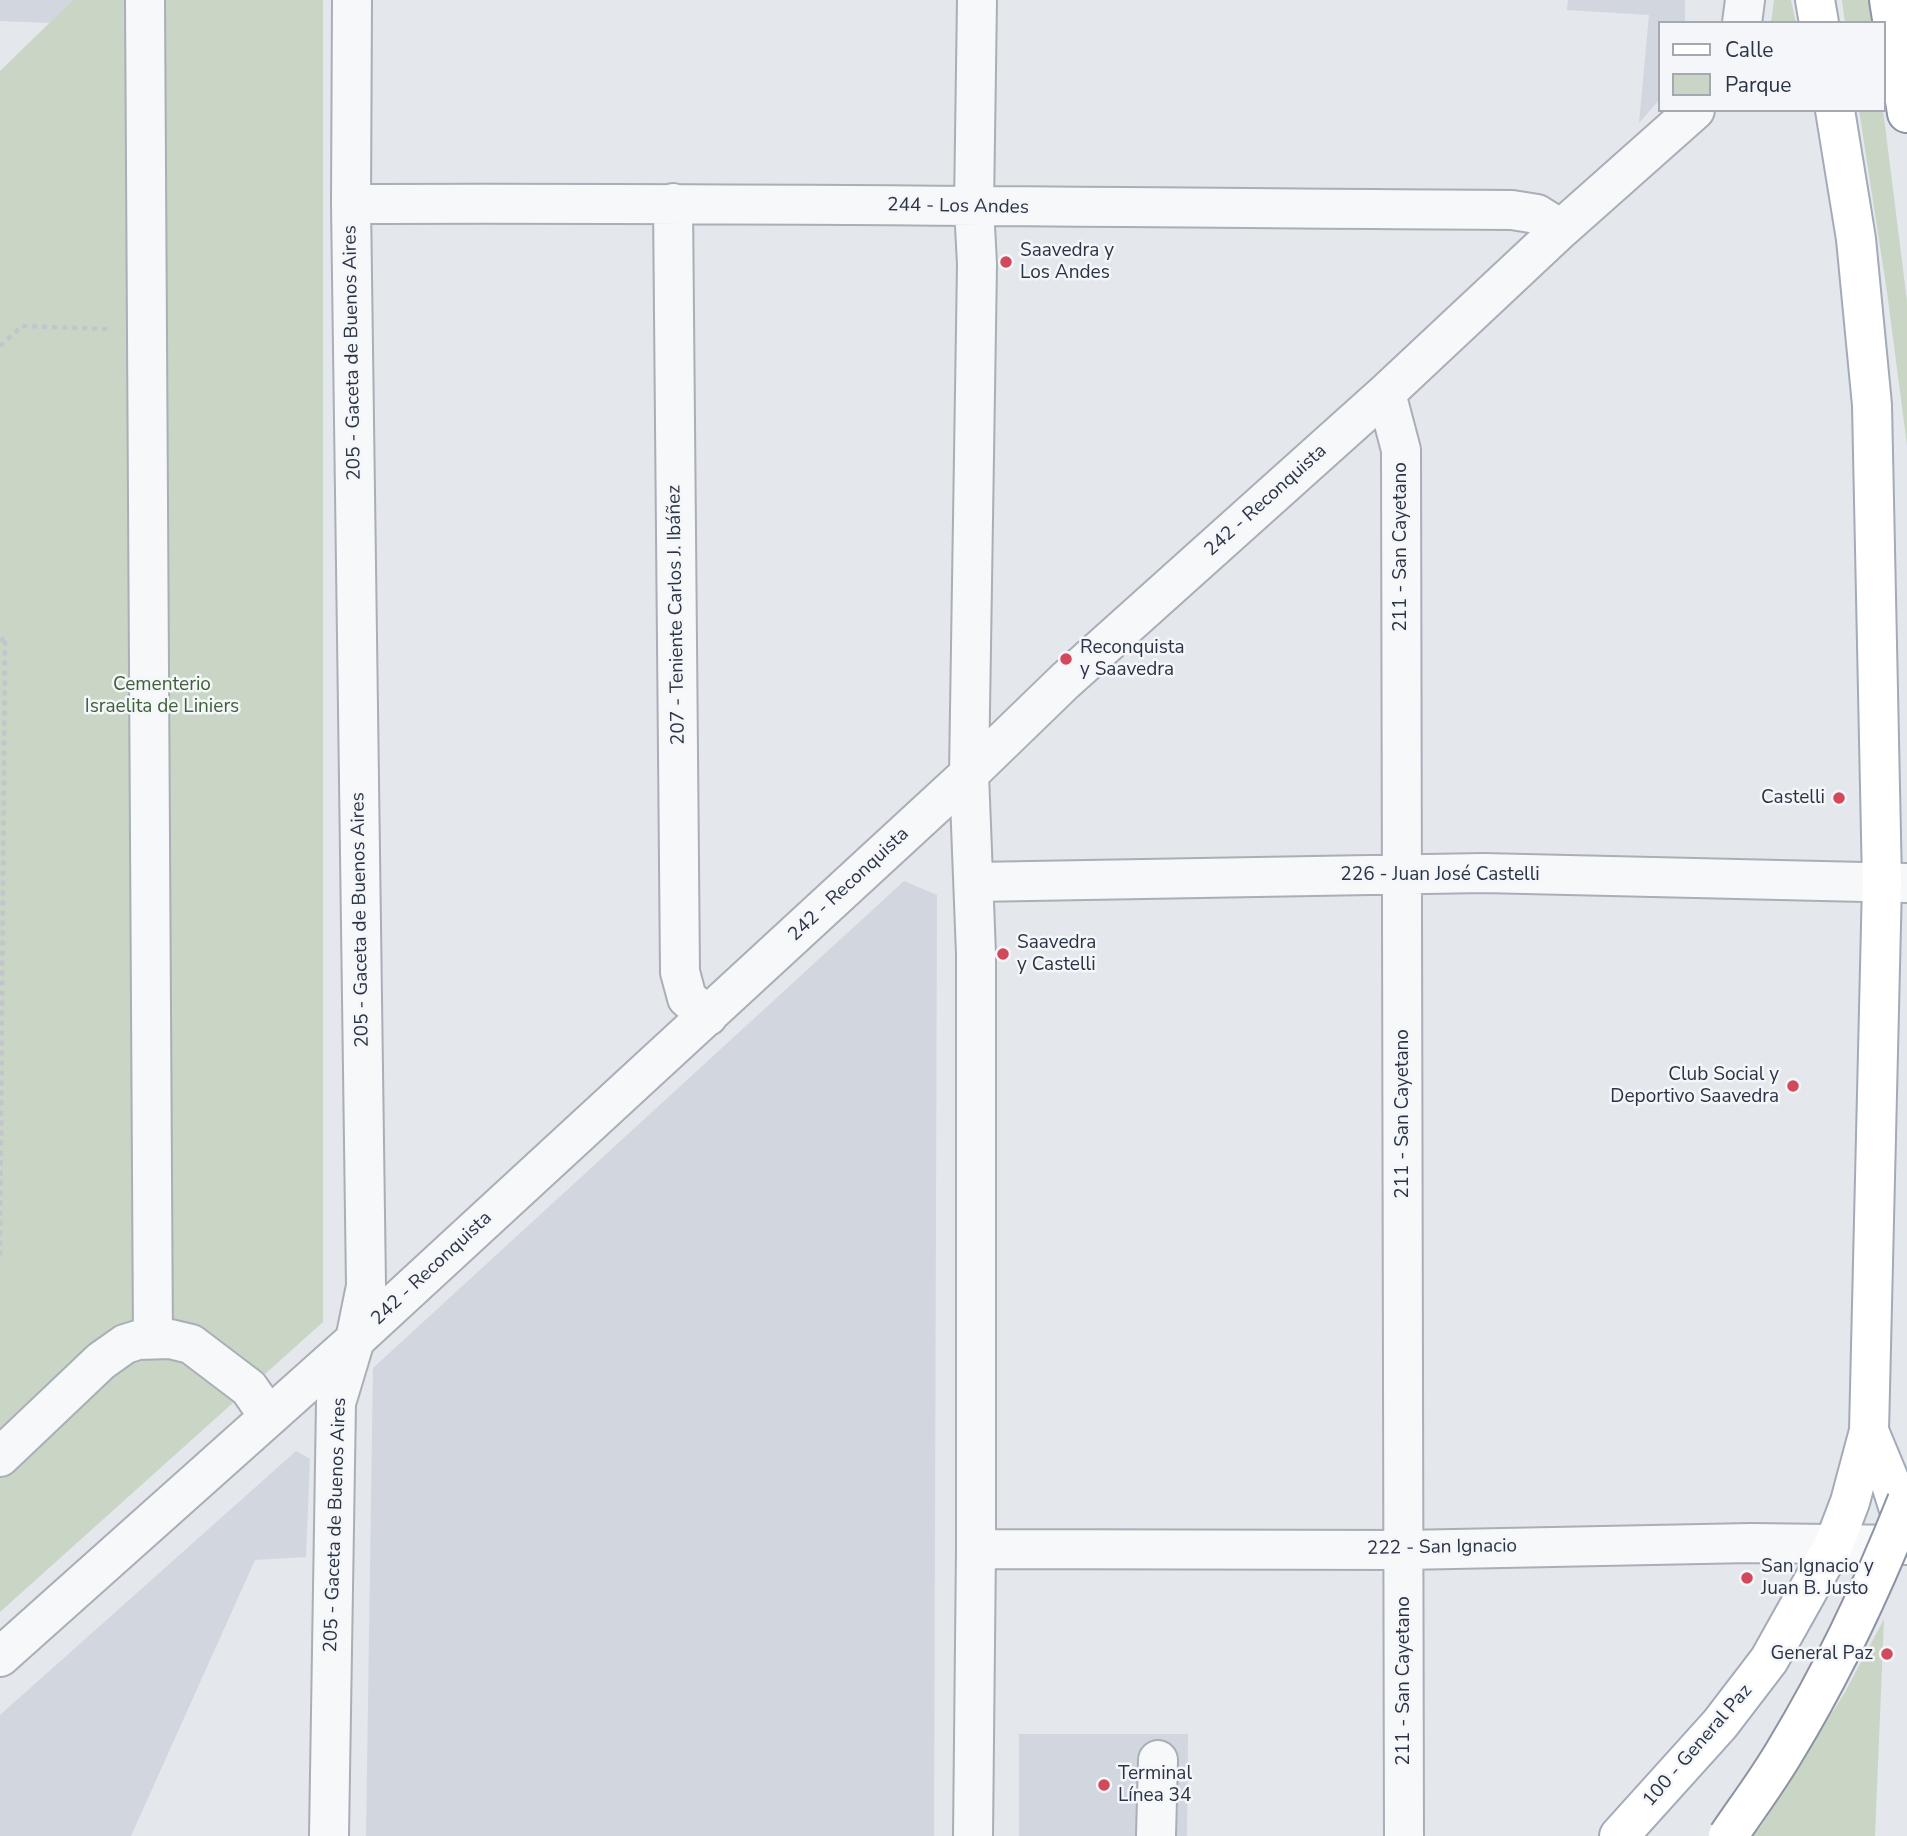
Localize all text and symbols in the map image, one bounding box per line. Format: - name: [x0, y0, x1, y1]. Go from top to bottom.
- legend: [1658, 21, 1886, 112]
- text: Calle: [1725, 36, 1773, 64]
- text: Parque: [1725, 71, 1792, 99]
- street label: 244 - Los Andes: [887, 194, 1029, 220]
- street label: 205 - Gaceta de Buenos Aires: [339, 225, 367, 481]
- place label: Saavedra y Los Andes: [1020, 240, 1114, 284]
- marker: Saavedra y Los Andes: [998, 254, 1014, 270]
- street label: 242 - Reconquista: [1200, 440, 1332, 562]
- street label: 211 - San Cayetano: [1390, 462, 1412, 632]
- street label: 207 - Teniente Carlos J. Ibáñez: [663, 485, 691, 745]
- place label: Reconquista y Saavedra: [1080, 637, 1184, 681]
- marker: Reconquista y Saavedra: [1058, 651, 1074, 667]
- park label: Cementerio Israelita de Liniers: [85, 674, 239, 718]
- place label: Castelli: [1761, 787, 1825, 809]
- marker: Castelli: [1831, 790, 1847, 806]
- street label: 205 - Gaceta de Buenos Aires: [347, 792, 375, 1048]
- street label: 242 - Reconquista: [784, 823, 914, 947]
- street label: 226 - Juan José Castelli: [1340, 864, 1540, 886]
- place label: Saavedra y Castelli: [1017, 932, 1096, 976]
- marker: Saavedra y Castelli: [995, 946, 1011, 962]
- street label: 211 - San Cayetano: [1392, 1029, 1414, 1199]
- place label: Club Social y Deportivo Saavedra: [1610, 1064, 1779, 1108]
- marker: Club Social y Deportivo Saavedra: [1785, 1078, 1801, 1094]
- street label: 242 - Reconquista: [367, 1207, 497, 1331]
- street label: 205 - Gaceta de Buenos Aires: [320, 1397, 352, 1653]
- street label: 222 - San Ignacio: [1367, 1535, 1517, 1561]
- place label: San Ignacio y Juan B. Justo: [1761, 1556, 1874, 1600]
- marker: San Ignacio y Juan B. Justo: [1739, 1570, 1755, 1586]
- street label: 211 - San Cayetano: [1393, 1596, 1415, 1766]
- place label: General Paz: [1770, 1643, 1873, 1665]
- marker: General Paz: [1879, 1646, 1895, 1662]
- street label: 100 - General Paz: [1639, 1680, 1757, 1812]
- place label: Terminal Línea 34: [1118, 1763, 1192, 1807]
- marker: Terminal Línea 34: [1096, 1777, 1112, 1793]

